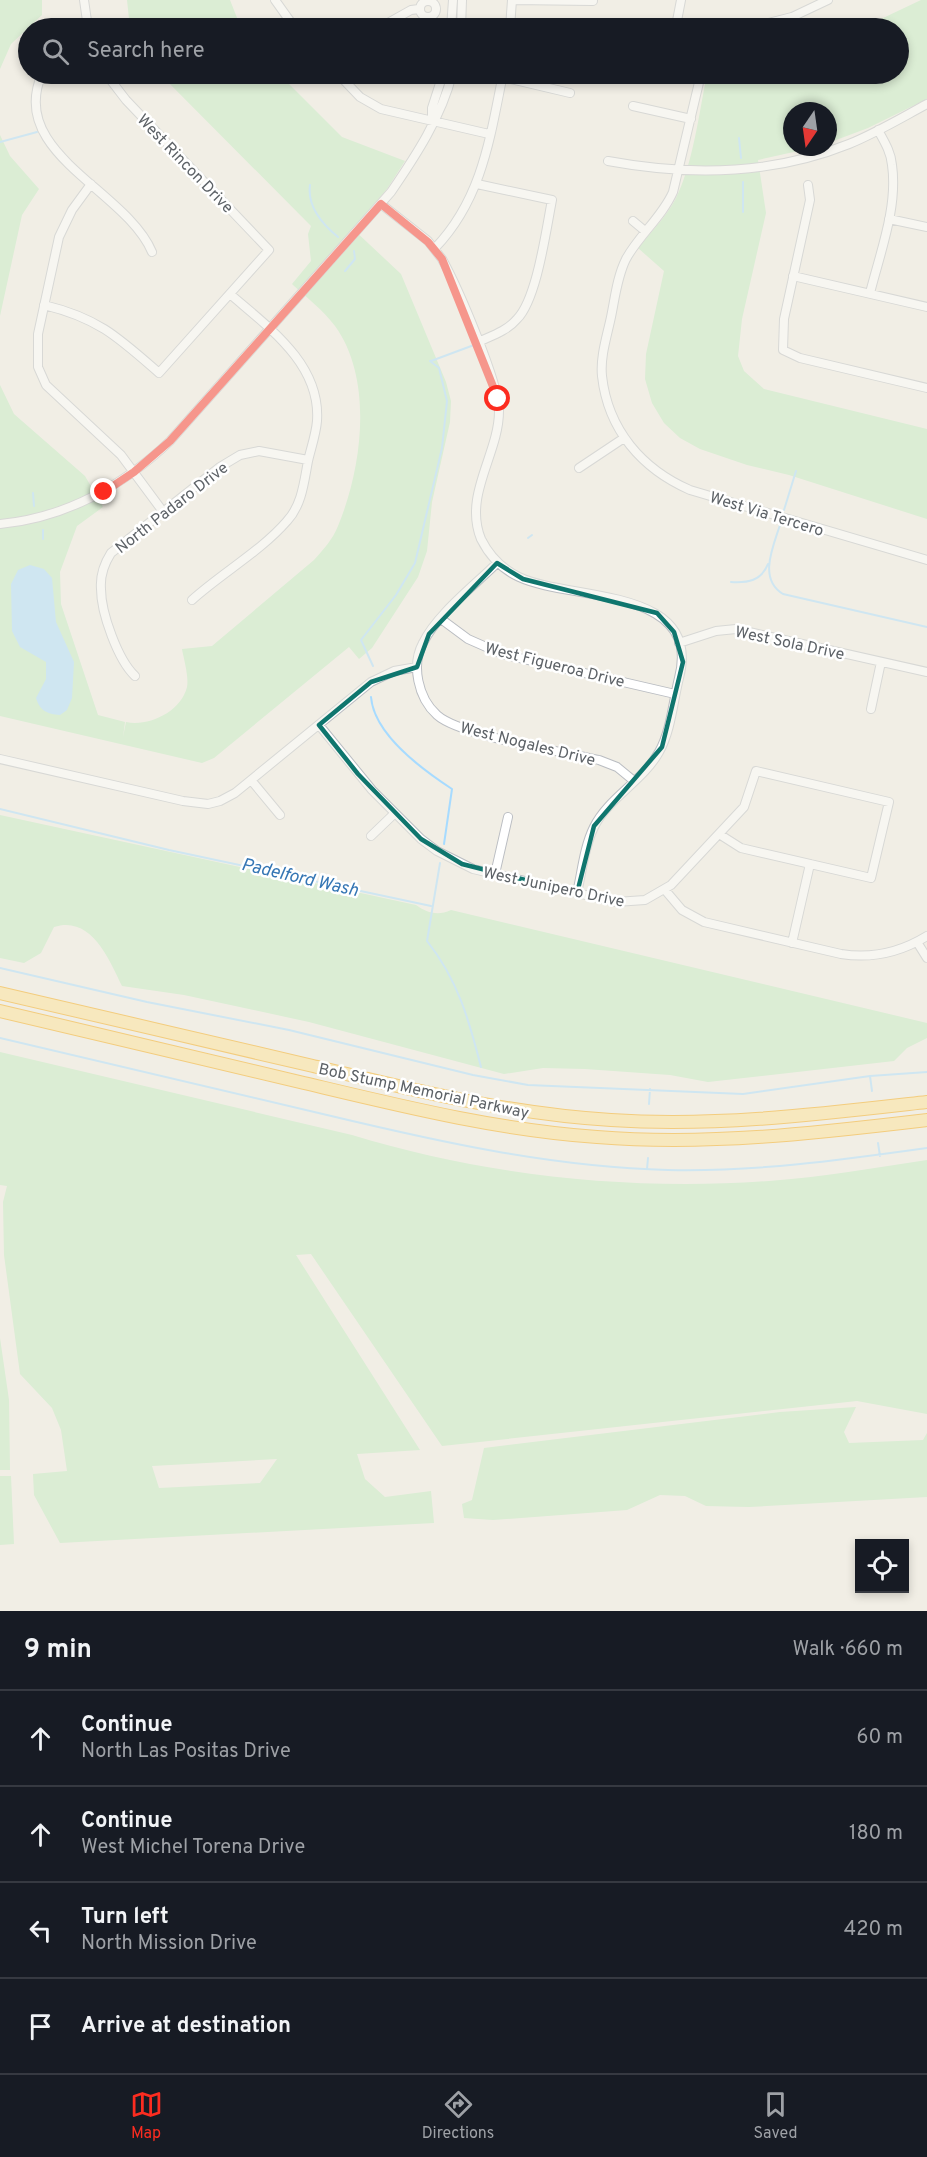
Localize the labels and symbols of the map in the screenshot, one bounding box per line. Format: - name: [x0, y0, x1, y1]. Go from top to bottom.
- north arrow: [783, 102, 837, 156]
- street label: West Rincon Drive: [132, 111, 237, 218]
- route start: [484, 385, 510, 411]
- street label: North Padaro Drive: [112, 458, 233, 559]
- route end: [90, 478, 116, 504]
- street label: West Via Tercero: [707, 488, 826, 542]
- street label: West Sola Drive: [733, 623, 846, 665]
- street label: West Figueroa Drive: [482, 639, 627, 693]
- street label: West Nogales Drive: [458, 718, 597, 771]
- water label: Padelford Wash: [239, 854, 361, 903]
- street label: West Junipero Drive: [481, 863, 626, 913]
- street label: Bob Stump Memorial Parkway: [316, 1060, 531, 1124]

